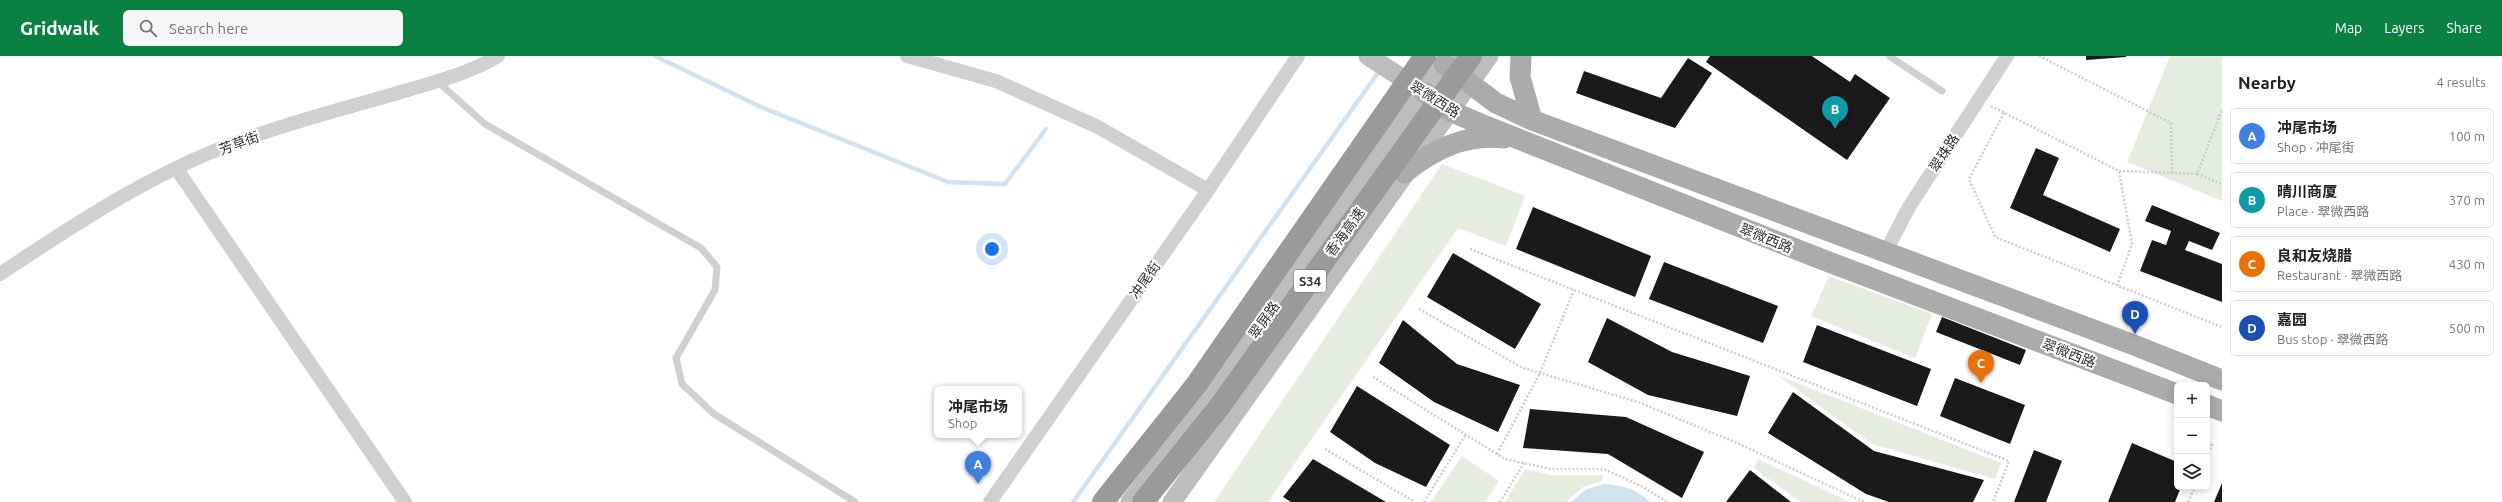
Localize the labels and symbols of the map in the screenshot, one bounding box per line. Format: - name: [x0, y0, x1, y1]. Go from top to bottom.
- street label: 翠微西路: [1407, 77, 1463, 121]
- pin: B: [1822, 96, 1848, 129]
- street label: 芳草街: [217, 128, 261, 158]
- street label: 翠珠路: [1926, 131, 1962, 175]
- street label: 香海高速: [1322, 205, 1368, 259]
- street label: 翠微西路: [1737, 220, 1795, 256]
- your location: [982, 239, 1002, 259]
- street label: 冲尾街: [1126, 258, 1164, 302]
- road number: S34: [1294, 270, 1326, 292]
- street label: 翠屏路: [1245, 298, 1283, 342]
- pin: D: [2122, 301, 2148, 334]
- street label: 翠微西路: [2040, 335, 2098, 371]
- pin: C: [1968, 350, 1994, 383]
- pin: A: [965, 451, 991, 484]

